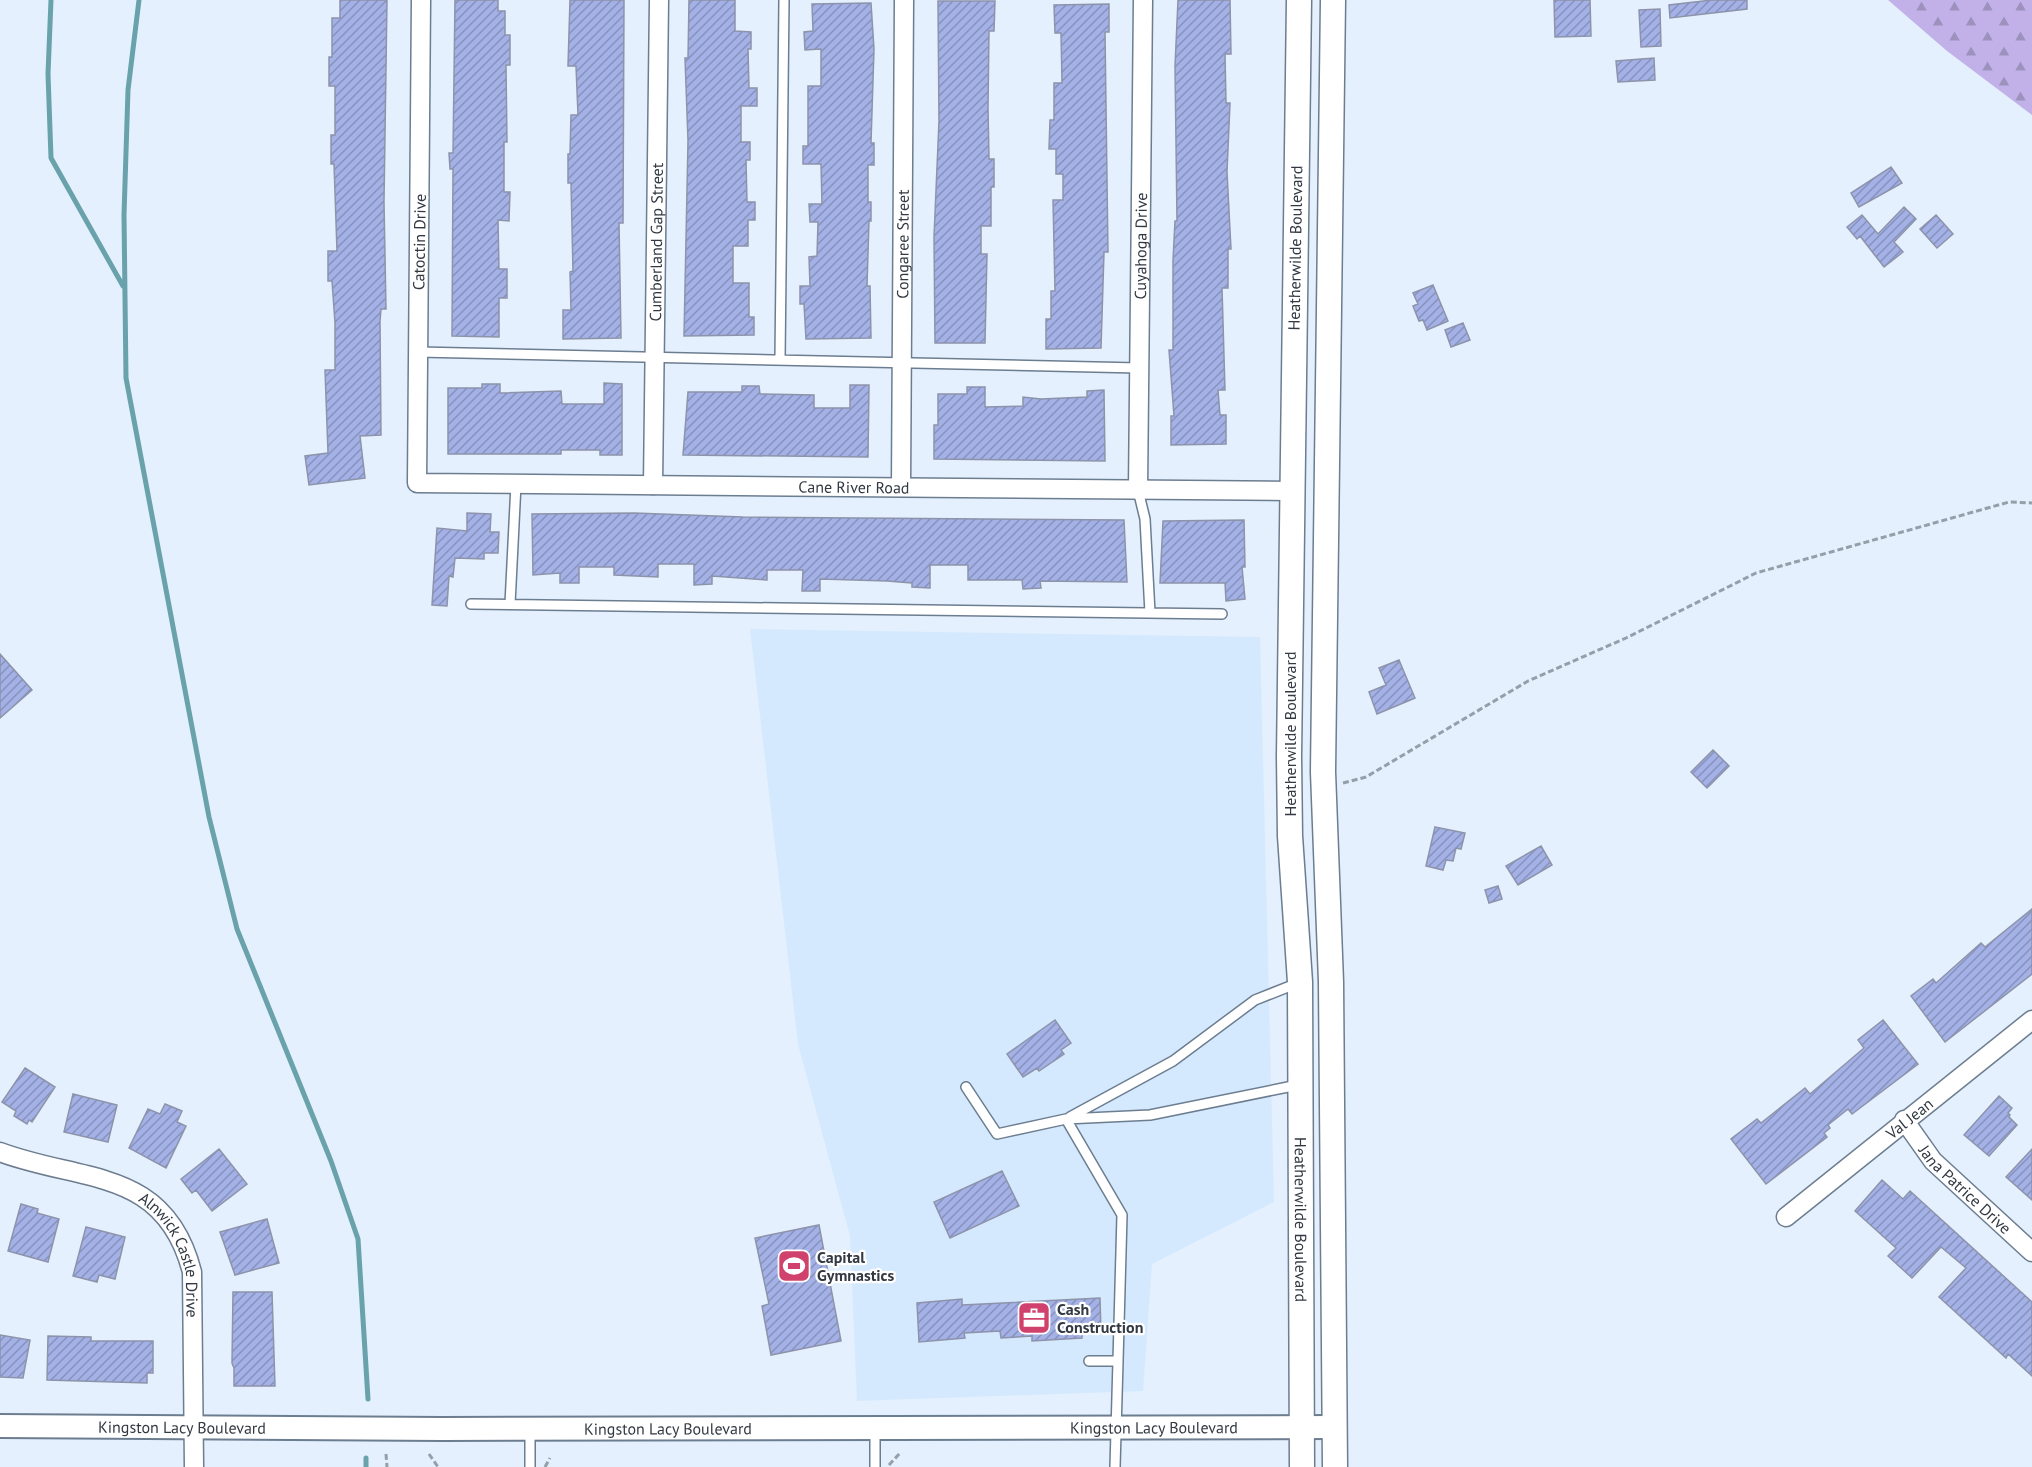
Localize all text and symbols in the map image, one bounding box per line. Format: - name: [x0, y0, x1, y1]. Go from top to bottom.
- street label: Cumberland Gap Street: [645, 162, 667, 321]
- street label: Heatherwilde Boulevard: [1284, 165, 1306, 331]
- street label: Congaree Street: [892, 189, 913, 299]
- street label: Cuyahoga Drive: [1130, 192, 1151, 300]
- street label: Catoctin Drive: [408, 194, 430, 290]
- street label: Cane River Road: [798, 476, 910, 498]
- street label: Heatherwilde Boulevard: [1280, 652, 1300, 816]
- street label: Val Jean: [1881, 1093, 1937, 1144]
- street label: Heatherwilde Boulevard: [1291, 1137, 1311, 1302]
- street label: Jana Patrice Drive: [1914, 1140, 2016, 1238]
- street label: Alnwick Castle Drive: [135, 1188, 202, 1318]
- place label: Capital Gymnastics: [817, 1247, 894, 1285]
- sports icon: Capital Gymnastics: [776, 1248, 812, 1284]
- place label: Cash Construction: [1057, 1299, 1143, 1337]
- office icon: Cash Construction: [1016, 1300, 1052, 1336]
- street label: Kingston Lacy Boulevard: [98, 1417, 266, 1438]
- street label: Kingston Lacy Boulevard: [1070, 1417, 1238, 1438]
- street label: Kingston Lacy Boulevard: [584, 1418, 752, 1439]

